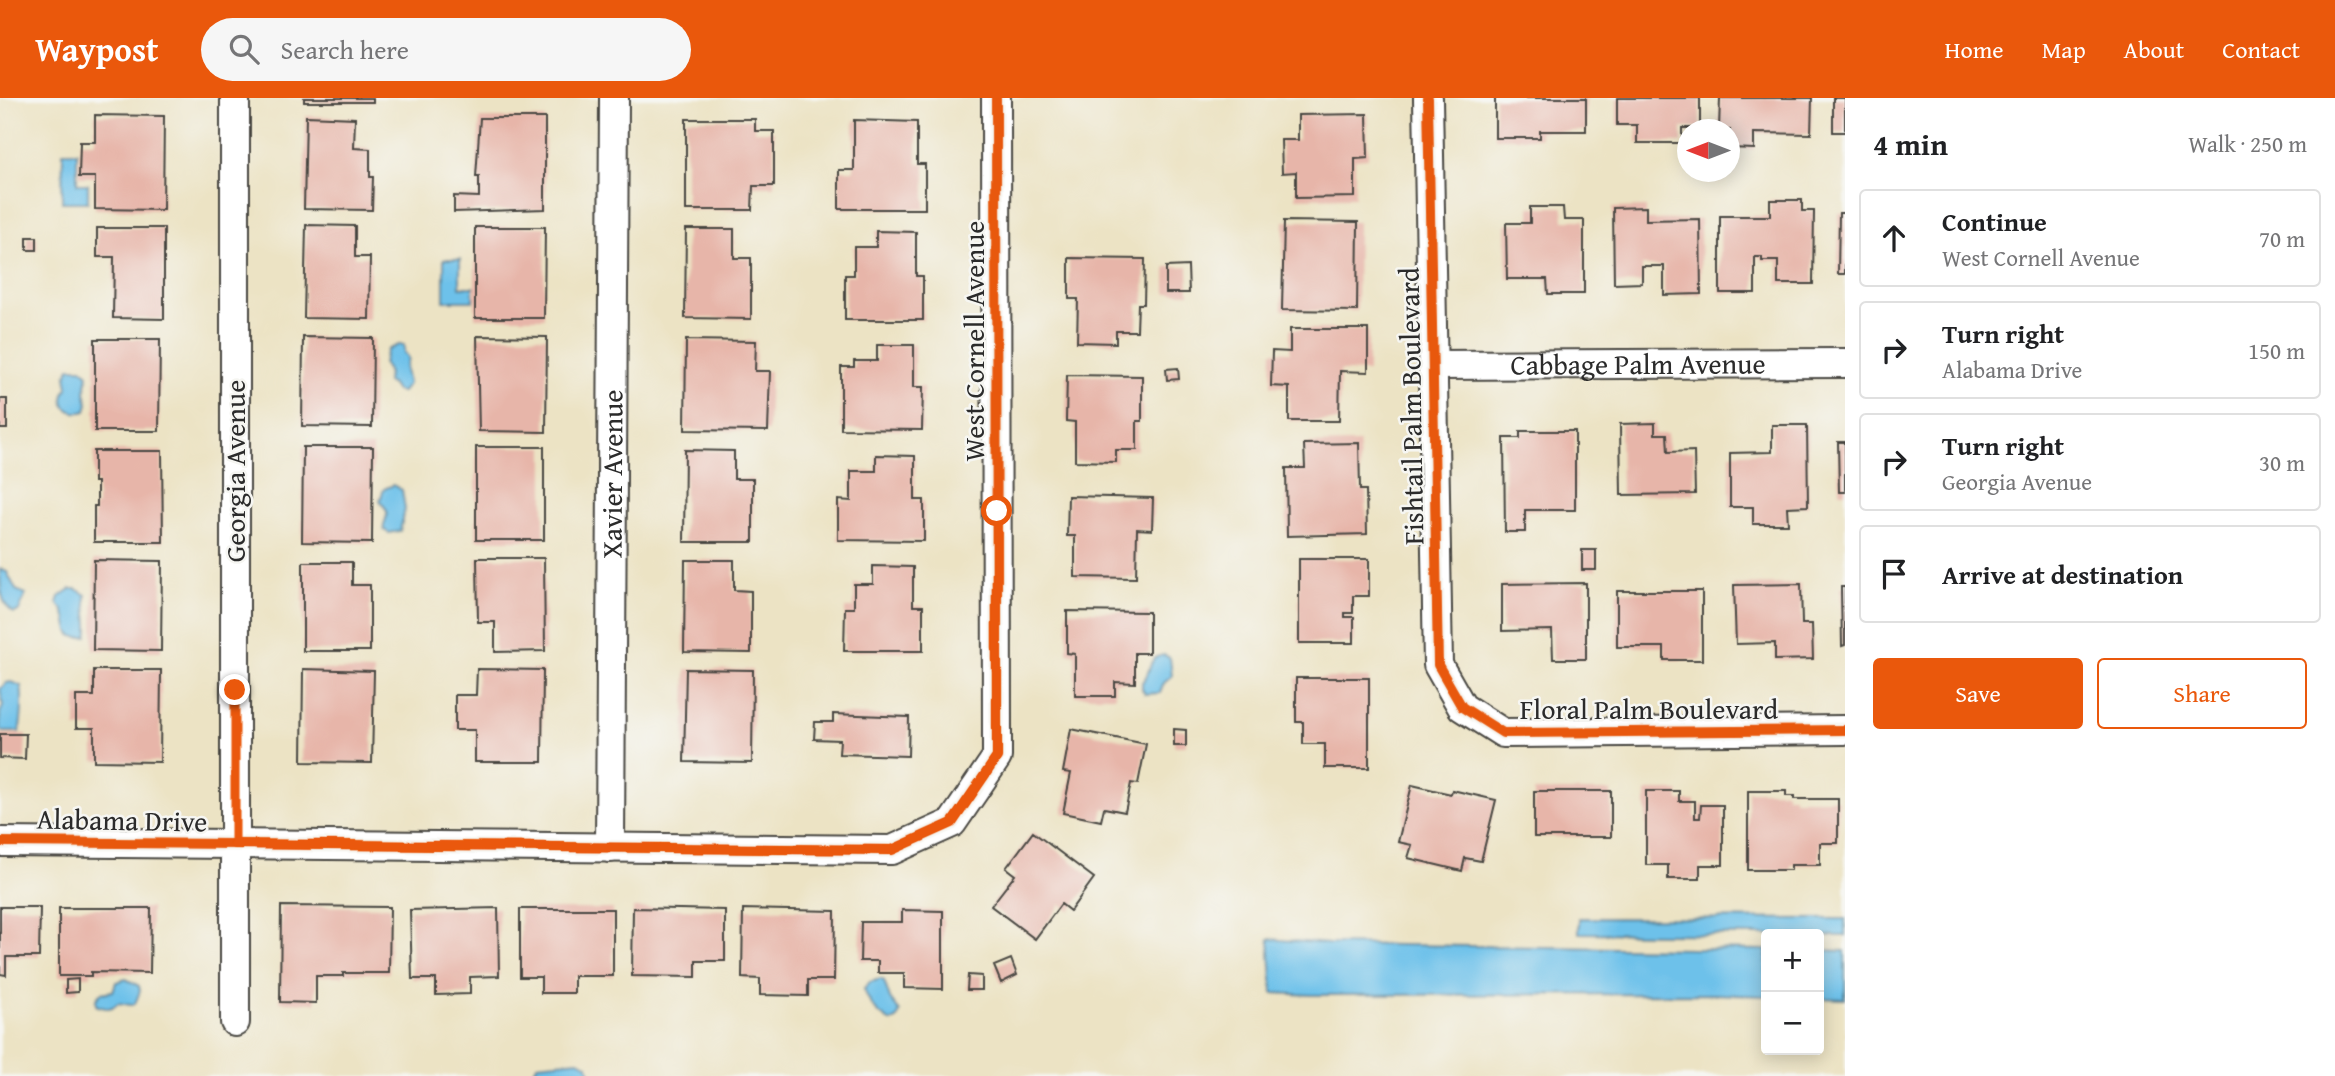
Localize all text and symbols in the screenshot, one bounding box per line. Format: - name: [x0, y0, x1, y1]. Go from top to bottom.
- search box: [201, 18, 691, 81]
- text: Waypost: [35, 25, 159, 73]
- icon: search: [225, 30, 263, 68]
- text: Search here: [281, 30, 409, 69]
- text: Home: [1945, 32, 2004, 67]
- text: Map: [2042, 32, 2086, 67]
- text: About: [2124, 32, 2184, 67]
- text: Contact: [2222, 32, 2300, 67]
- north arrow: [1677, 119, 1740, 182]
- text: 4 min: [1873, 122, 1948, 166]
- text: Walk · 250 m: [2188, 127, 2307, 160]
- text: Continue: [1942, 202, 2047, 241]
- icon: ahead: [1875, 219, 1913, 257]
- street label: West Cornell Avenue: [953, 221, 994, 461]
- text: 70 m: [2259, 222, 2305, 255]
- text: West Cornell Avenue: [1942, 241, 2140, 274]
- street label: Fishtail Palm Boulevard: [1388, 267, 1433, 545]
- text: Turn right: [1942, 314, 2064, 353]
- icon: right: [1875, 331, 1913, 369]
- text: 150 m: [2248, 334, 2305, 367]
- street label: Cabbage Palm Avenue: [1510, 342, 1766, 385]
- text: Alabama Drive: [1942, 353, 2082, 386]
- street label: Georgia Avenue: [214, 380, 255, 562]
- street label: Xavier Avenue: [591, 389, 632, 559]
- text: Turn right: [1942, 426, 2064, 465]
- icon: right: [1875, 443, 1913, 481]
- text: 30 m: [2259, 446, 2305, 479]
- text: Georgia Avenue: [1942, 465, 2092, 498]
- route start: [981, 495, 1012, 526]
- icon: arrive: [1875, 555, 1913, 593]
- text: Arrive at destination: [1942, 555, 2183, 594]
- button: Save: [1873, 658, 2083, 729]
- button: Share: [2097, 658, 2307, 729]
- route end: [219, 674, 250, 705]
- street label: Floral Palm Boulevard: [1520, 688, 1778, 729]
- street label: Alabama Drive: [36, 798, 208, 841]
- map controls: [1761, 929, 1824, 1055]
- button: +: [1761, 929, 1824, 992]
- button: −: [1761, 992, 1824, 1055]

